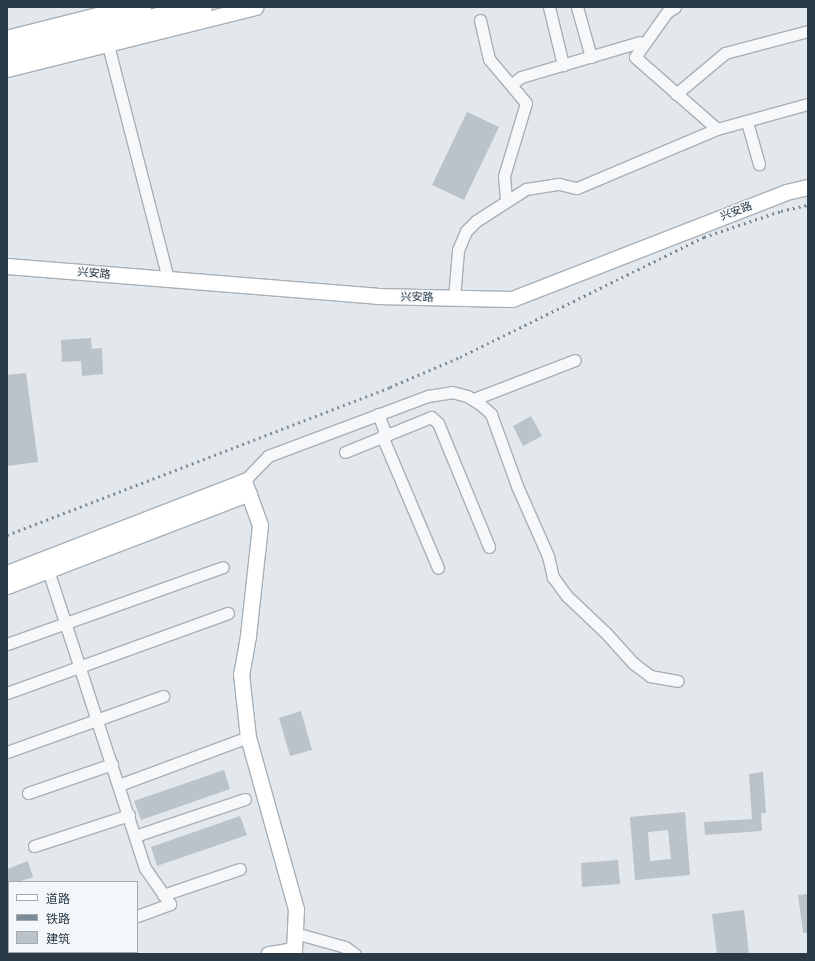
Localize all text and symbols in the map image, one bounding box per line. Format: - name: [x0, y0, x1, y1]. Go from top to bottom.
- street label: 兴安路: [718, 199, 754, 223]
- street label: 兴安路: [77, 265, 111, 281]
- street label: 兴安路: [400, 290, 434, 304]
- legend: [8, 881, 138, 953]
- text: 道路: [46, 891, 70, 906]
- text: 铁路: [46, 911, 70, 926]
- text: 建筑: [46, 931, 70, 946]

